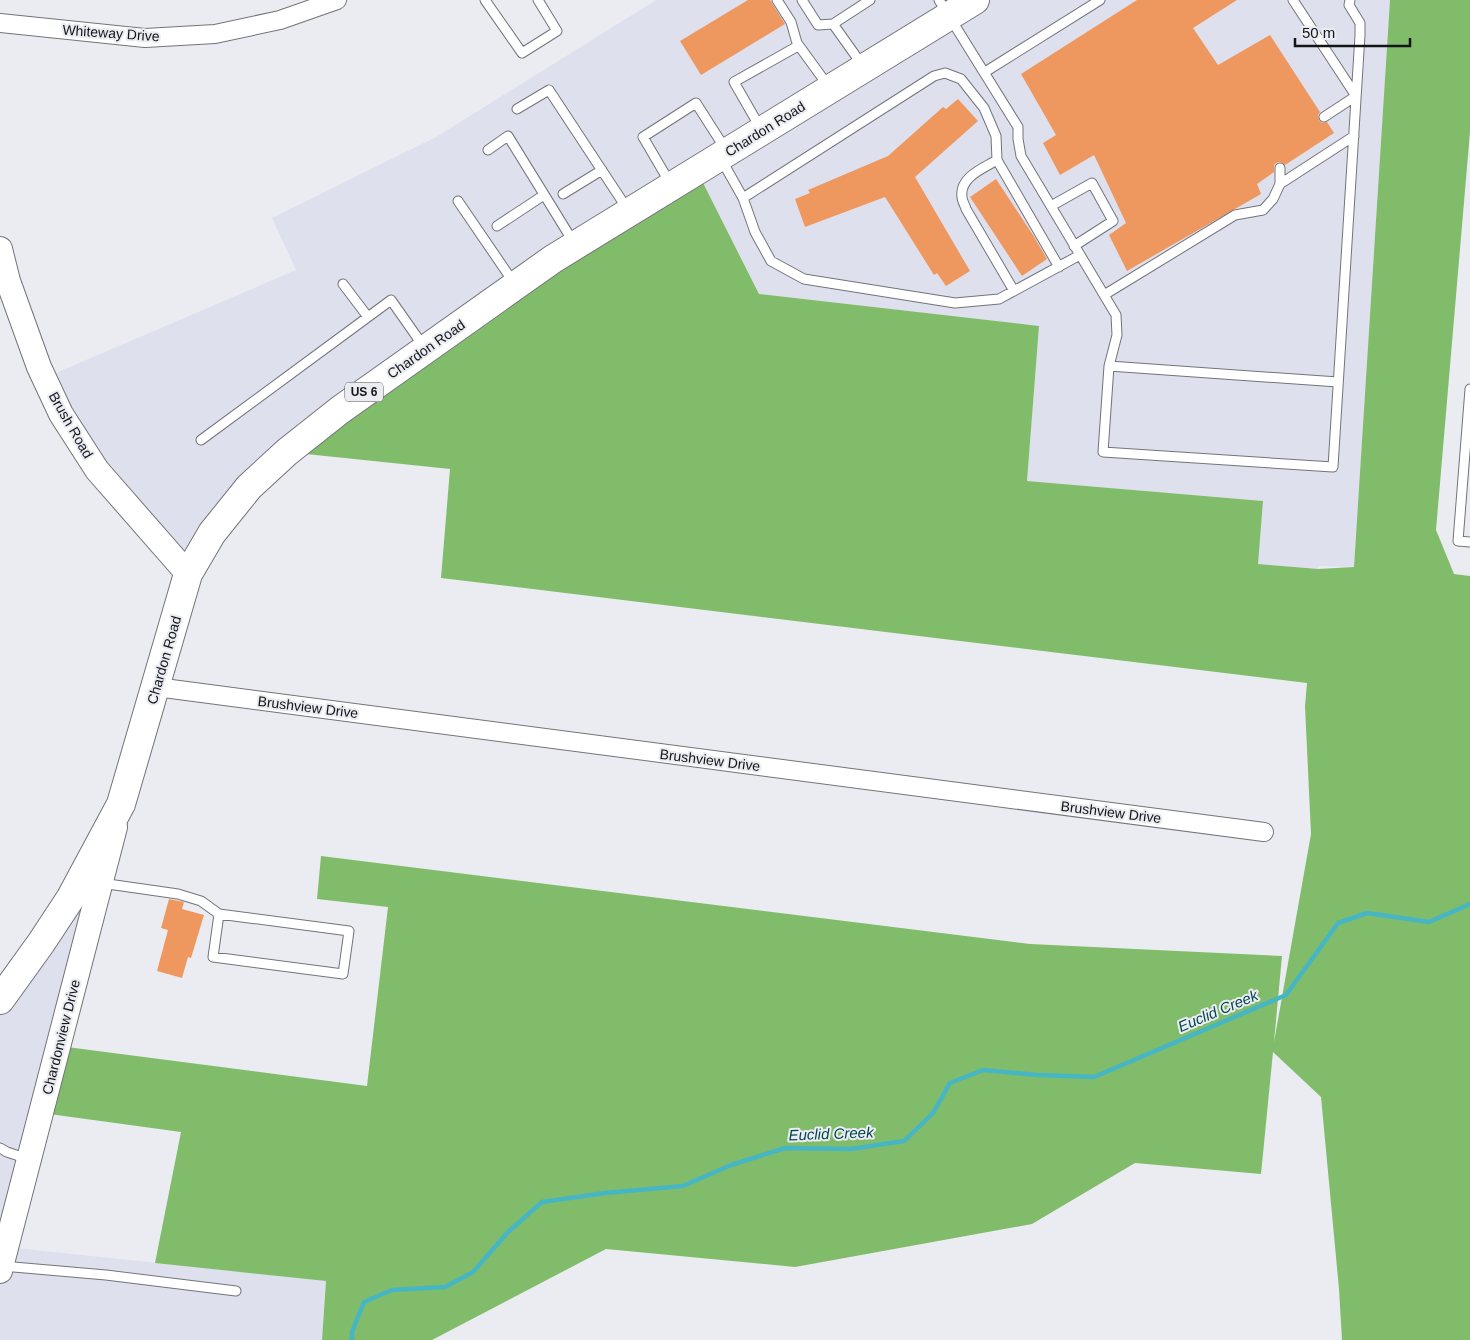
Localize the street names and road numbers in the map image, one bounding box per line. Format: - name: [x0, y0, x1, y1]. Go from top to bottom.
- street label: Whiteway Drive: [62, 22, 160, 44]
- street label: Chardon Road: [722, 98, 808, 160]
- street label: Chardon Road: [384, 316, 468, 382]
- road number: US 6: [345, 382, 383, 402]
- street label: Brush Road: [46, 389, 96, 461]
- street label: Chardon Road: [144, 614, 184, 706]
- street label: Brushview Drive: [257, 693, 359, 721]
- street label: Brushview Drive: [659, 746, 761, 774]
- street label: Brushview Drive: [1060, 798, 1162, 826]
- street label: Chardonview Drive: [39, 977, 83, 1096]

